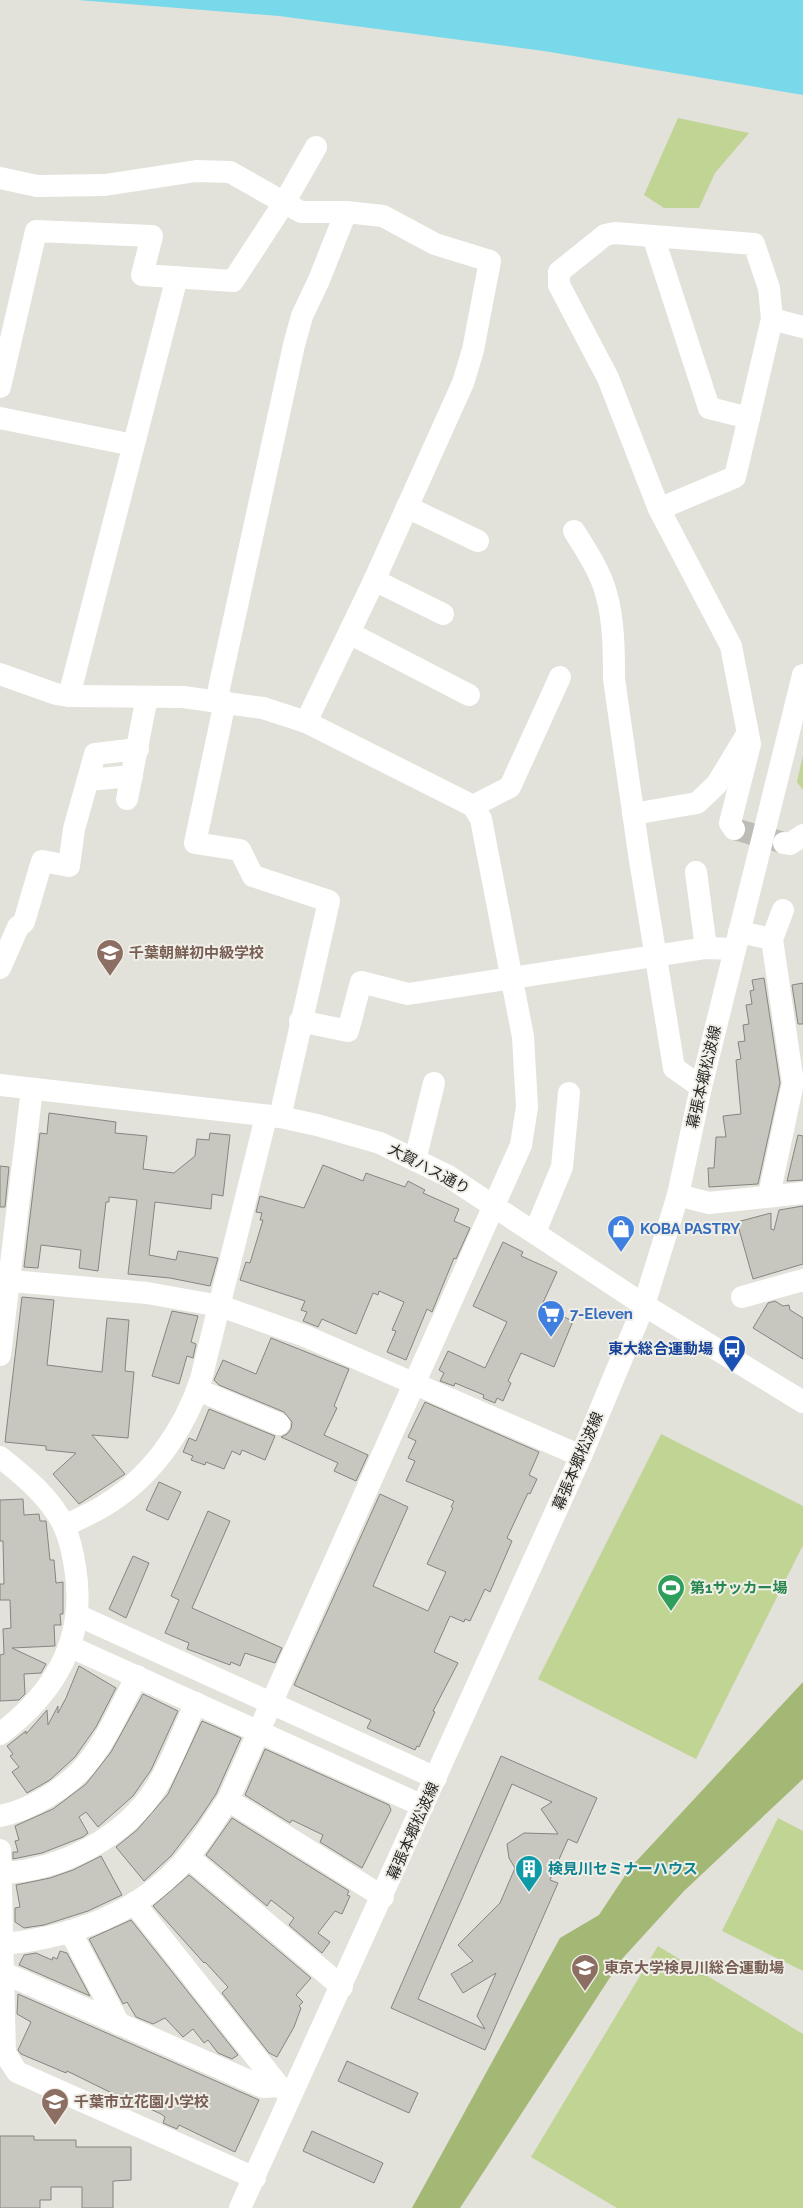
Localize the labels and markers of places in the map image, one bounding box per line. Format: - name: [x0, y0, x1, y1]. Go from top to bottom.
- school or university icon: 千葉朝鮮初中級学校: [95, 938, 125, 977]
- place label: 千葉朝鮮初中級学校: [129, 944, 264, 962]
- shop icon: KOBA PASTRY: [606, 1214, 636, 1253]
- place label: KOBA PASTRY: [640, 1220, 740, 1238]
- supermarket icon: 7-Eleven: [536, 1299, 566, 1338]
- place label: 7-Eleven: [570, 1305, 633, 1323]
- bus stop icon: 東大総合運動場: [717, 1334, 747, 1373]
- place label: 東大総合運動場: [608, 1340, 713, 1358]
- sports icon: 第1サッカー場: [656, 1573, 686, 1612]
- place label: 第1サッカー場: [690, 1579, 787, 1597]
- building icon: 検見川セミナーハウス: [514, 1854, 544, 1893]
- place label: 検見川セミナーハウス: [548, 1860, 698, 1878]
- school or university icon: 東京大学検見川総合運動場: [570, 1953, 600, 1992]
- place label: 東京大学検見川総合運動場: [604, 1959, 784, 1977]
- school or university icon: 千葉市立花園小学校: [40, 2087, 70, 2126]
- place label: 千葉市立花園小学校: [74, 2093, 209, 2111]

